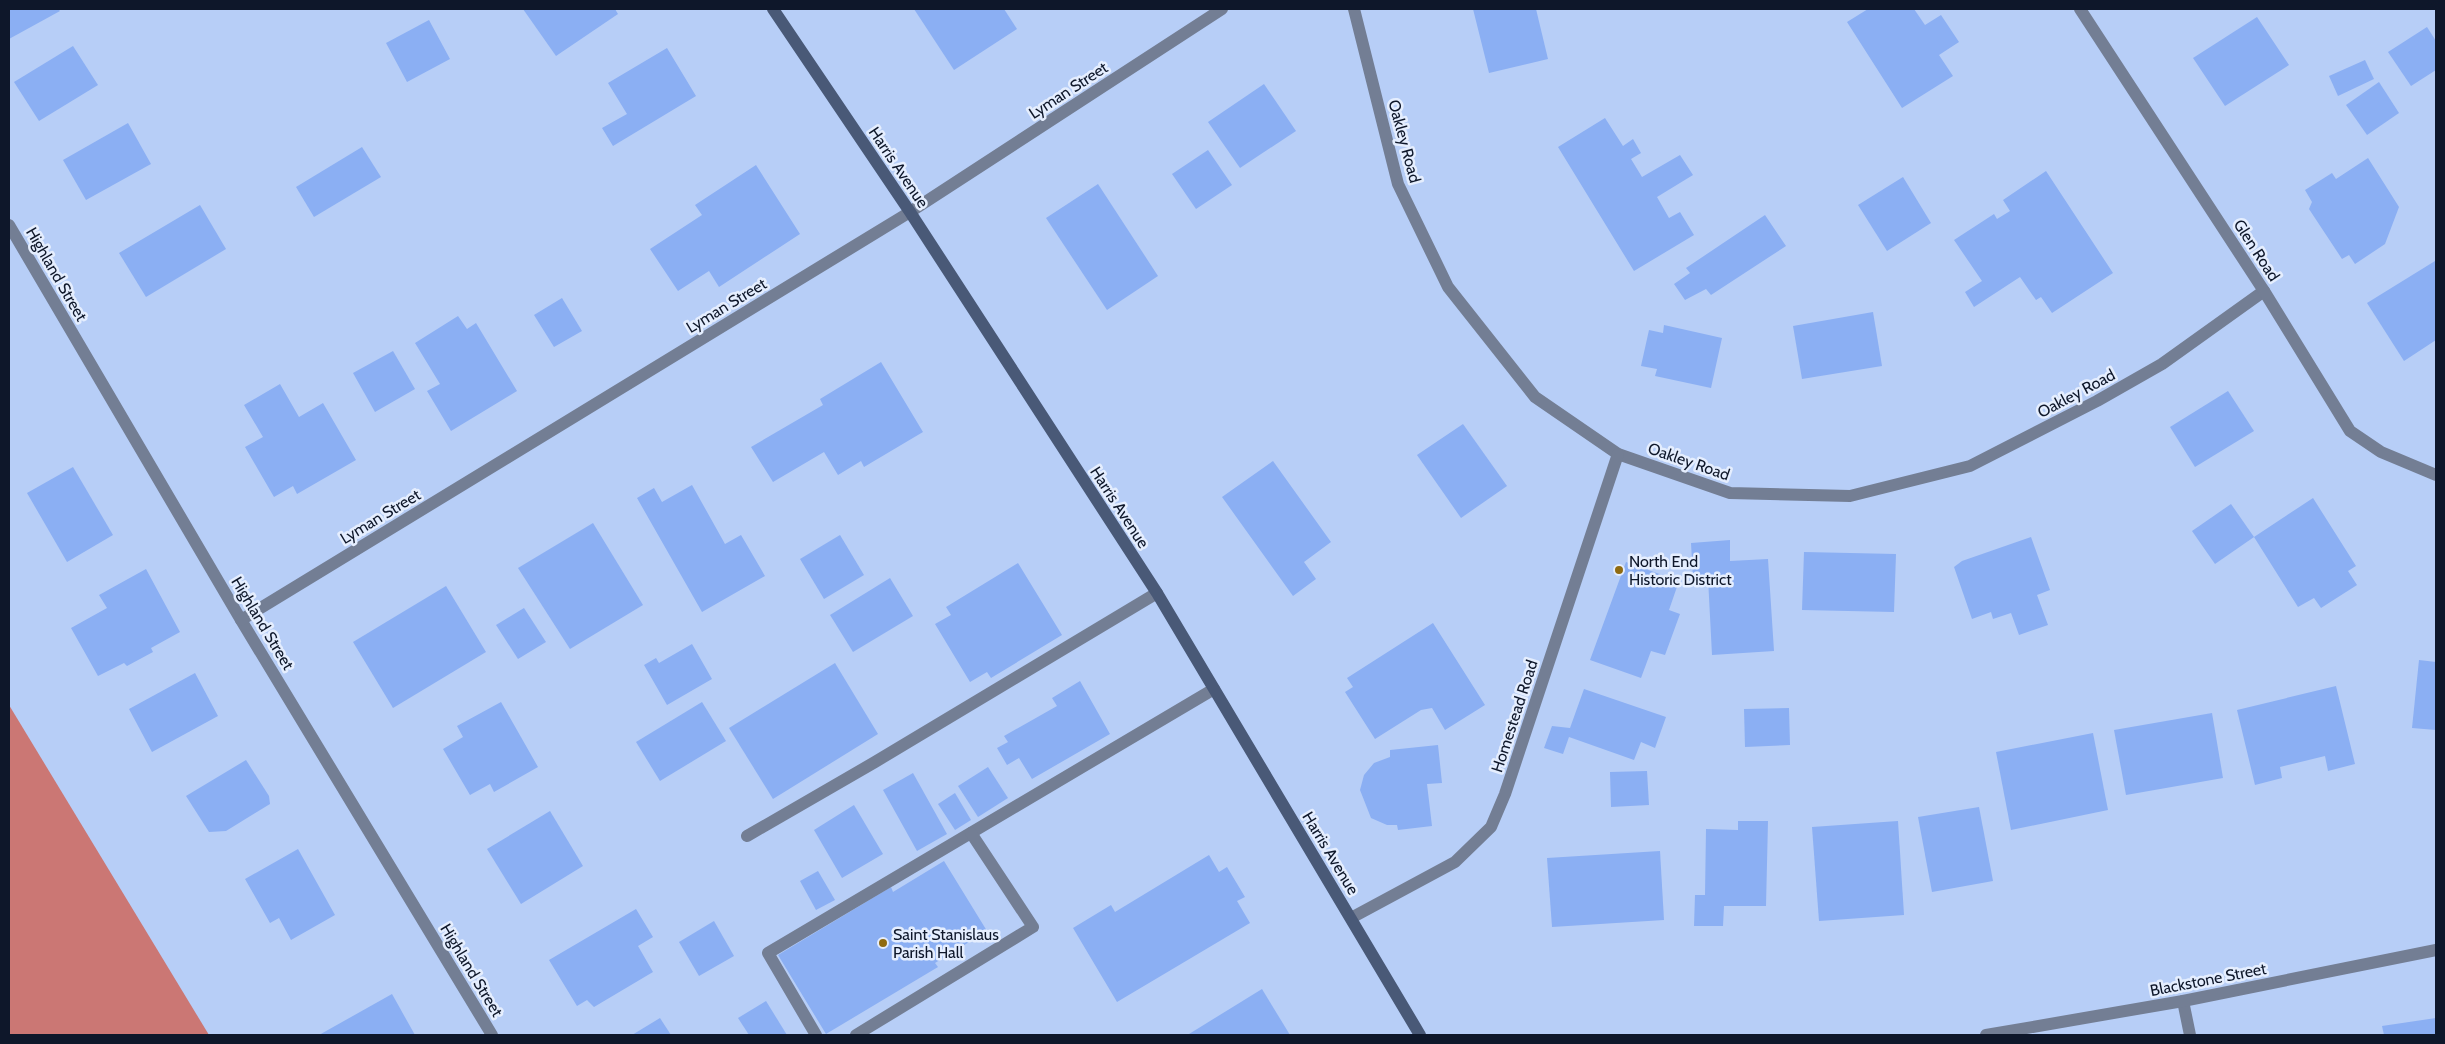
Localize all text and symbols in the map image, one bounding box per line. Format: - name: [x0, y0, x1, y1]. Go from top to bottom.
- street label: Lyman Street: [1025, 58, 1112, 123]
- street label: Oakley Road: [1384, 98, 1425, 185]
- street label: Harris Avenue: [865, 123, 933, 211]
- street label: Glen Road: [2230, 216, 2284, 285]
- street label: Highland Street: [22, 224, 91, 325]
- street label: Lyman Street: [683, 274, 770, 337]
- street label: Oakley Road: [2034, 365, 2118, 422]
- street label: Oakley Road: [1645, 439, 1732, 484]
- street label: Harris Avenue: [1086, 463, 1153, 552]
- street label: Lyman Street: [337, 485, 424, 548]
- place label: North End Historic District: [1629, 552, 1732, 589]
- marker: North End Historic District: [1613, 564, 1625, 576]
- street label: Highland Street: [227, 573, 298, 674]
- street label: Homestead Road: [1487, 658, 1542, 775]
- street label: Harris Avenue: [1298, 808, 1363, 898]
- street label: Highland Street: [436, 920, 507, 1021]
- place label: Saint Stanislaus Parish Hall: [893, 925, 999, 962]
- marker: Saint Stanislaus Parish Hall: [877, 937, 889, 949]
- street label: Blackstone Street: [2148, 959, 2268, 1000]

